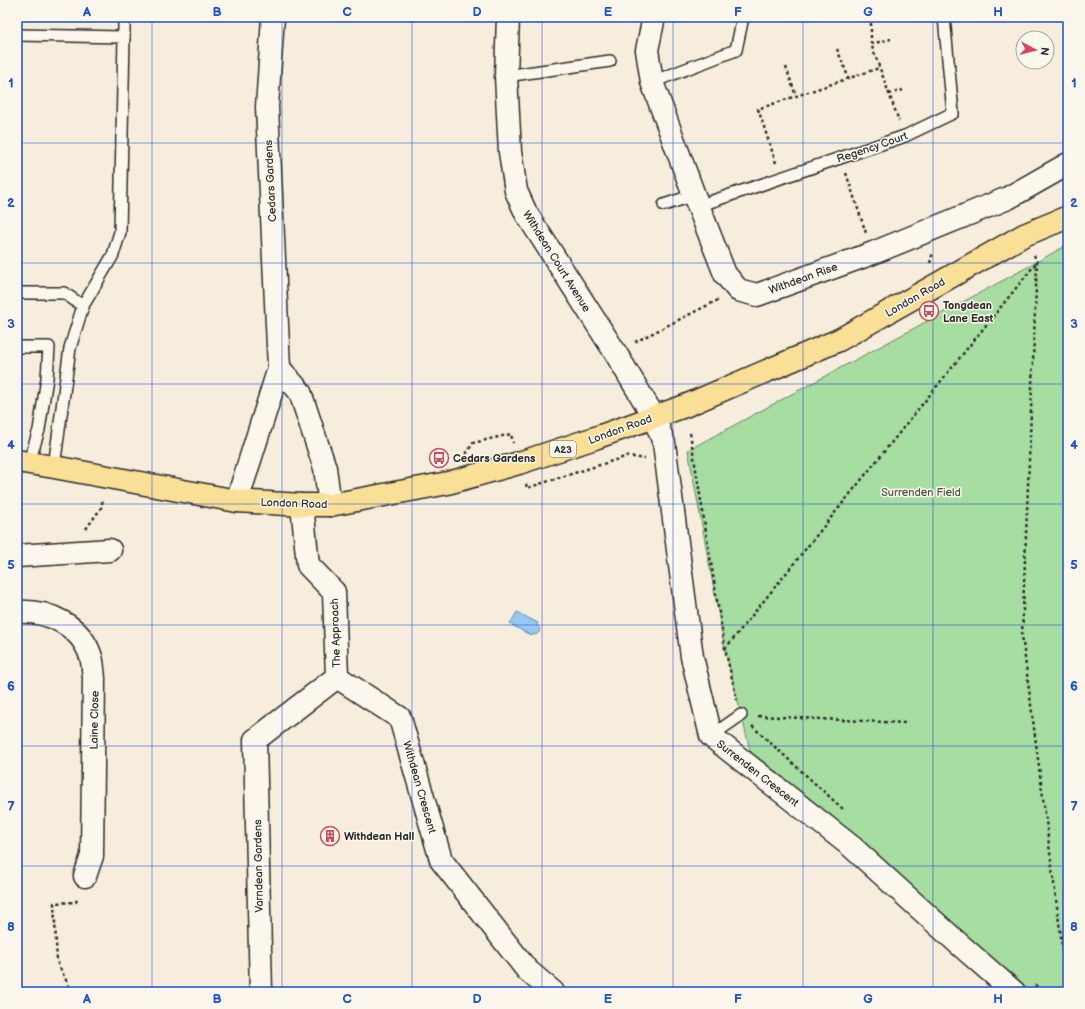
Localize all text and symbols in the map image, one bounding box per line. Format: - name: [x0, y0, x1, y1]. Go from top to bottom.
- text: A: [82, 4, 91, 20]
- text: B: [212, 4, 222, 20]
- text: C: [342, 4, 352, 20]
- text: D: [472, 4, 482, 20]
- text: E: [604, 4, 613, 20]
- text: F: [734, 4, 742, 20]
- text: G: [863, 4, 873, 20]
- text: H: [993, 4, 1003, 20]
- north arrow: [1015, 30, 1055, 70]
- text: N: [1037, 46, 1051, 56]
- text: 1: [8, 75, 14, 91]
- text: 1: [1071, 75, 1077, 91]
- street label: Regency Court: [835, 129, 910, 166]
- street label: Cedars Gardens: [262, 139, 279, 222]
- text: 2: [7, 195, 15, 211]
- text: 2: [1070, 195, 1078, 211]
- street label: Withdean Court Avenue: [520, 208, 593, 315]
- street label: Withdean Rise: [767, 260, 840, 297]
- street label: London Road: [883, 275, 947, 320]
- place label: Tongdean Lane East: [943, 299, 994, 325]
- bus stop icon: Tongdean Lane East: [918, 300, 940, 322]
- text: 3: [7, 316, 15, 332]
- text: 3: [1070, 316, 1078, 332]
- street label: London Road: [587, 412, 654, 447]
- text: 4: [7, 437, 15, 453]
- text: 4: [1070, 437, 1078, 453]
- road number: A23: [550, 441, 576, 457]
- bus stop icon: Cedars Gardens: [428, 447, 450, 469]
- place label: Cedars Gardens: [453, 452, 536, 465]
- park label: Surrenden Field: [881, 486, 961, 499]
- street label: London Road: [260, 496, 328, 511]
- text: 5: [7, 557, 15, 573]
- text: 5: [1070, 557, 1078, 573]
- street label: The Approach: [328, 598, 343, 668]
- text: 6: [7, 678, 15, 694]
- text: 6: [1070, 678, 1078, 694]
- street label: Laine Close: [87, 690, 102, 750]
- street label: Surrenden Crescent: [714, 737, 802, 810]
- street label: Withdean Crescent: [400, 740, 439, 835]
- text: 7: [7, 799, 15, 815]
- text: 7: [1070, 799, 1078, 815]
- street label: Varndean Gardens: [251, 819, 266, 913]
- building icon: Withdean Hall: [319, 825, 341, 847]
- place label: Withdean Hall: [344, 830, 415, 843]
- text: 8: [7, 919, 15, 935]
- text: 8: [1070, 919, 1078, 935]
- text: A: [82, 991, 91, 1007]
- text: B: [212, 991, 222, 1007]
- text: C: [342, 991, 352, 1007]
- text: D: [472, 991, 482, 1007]
- text: E: [604, 991, 613, 1007]
- text: F: [734, 991, 742, 1007]
- text: G: [863, 991, 873, 1007]
- text: H: [993, 991, 1003, 1007]

